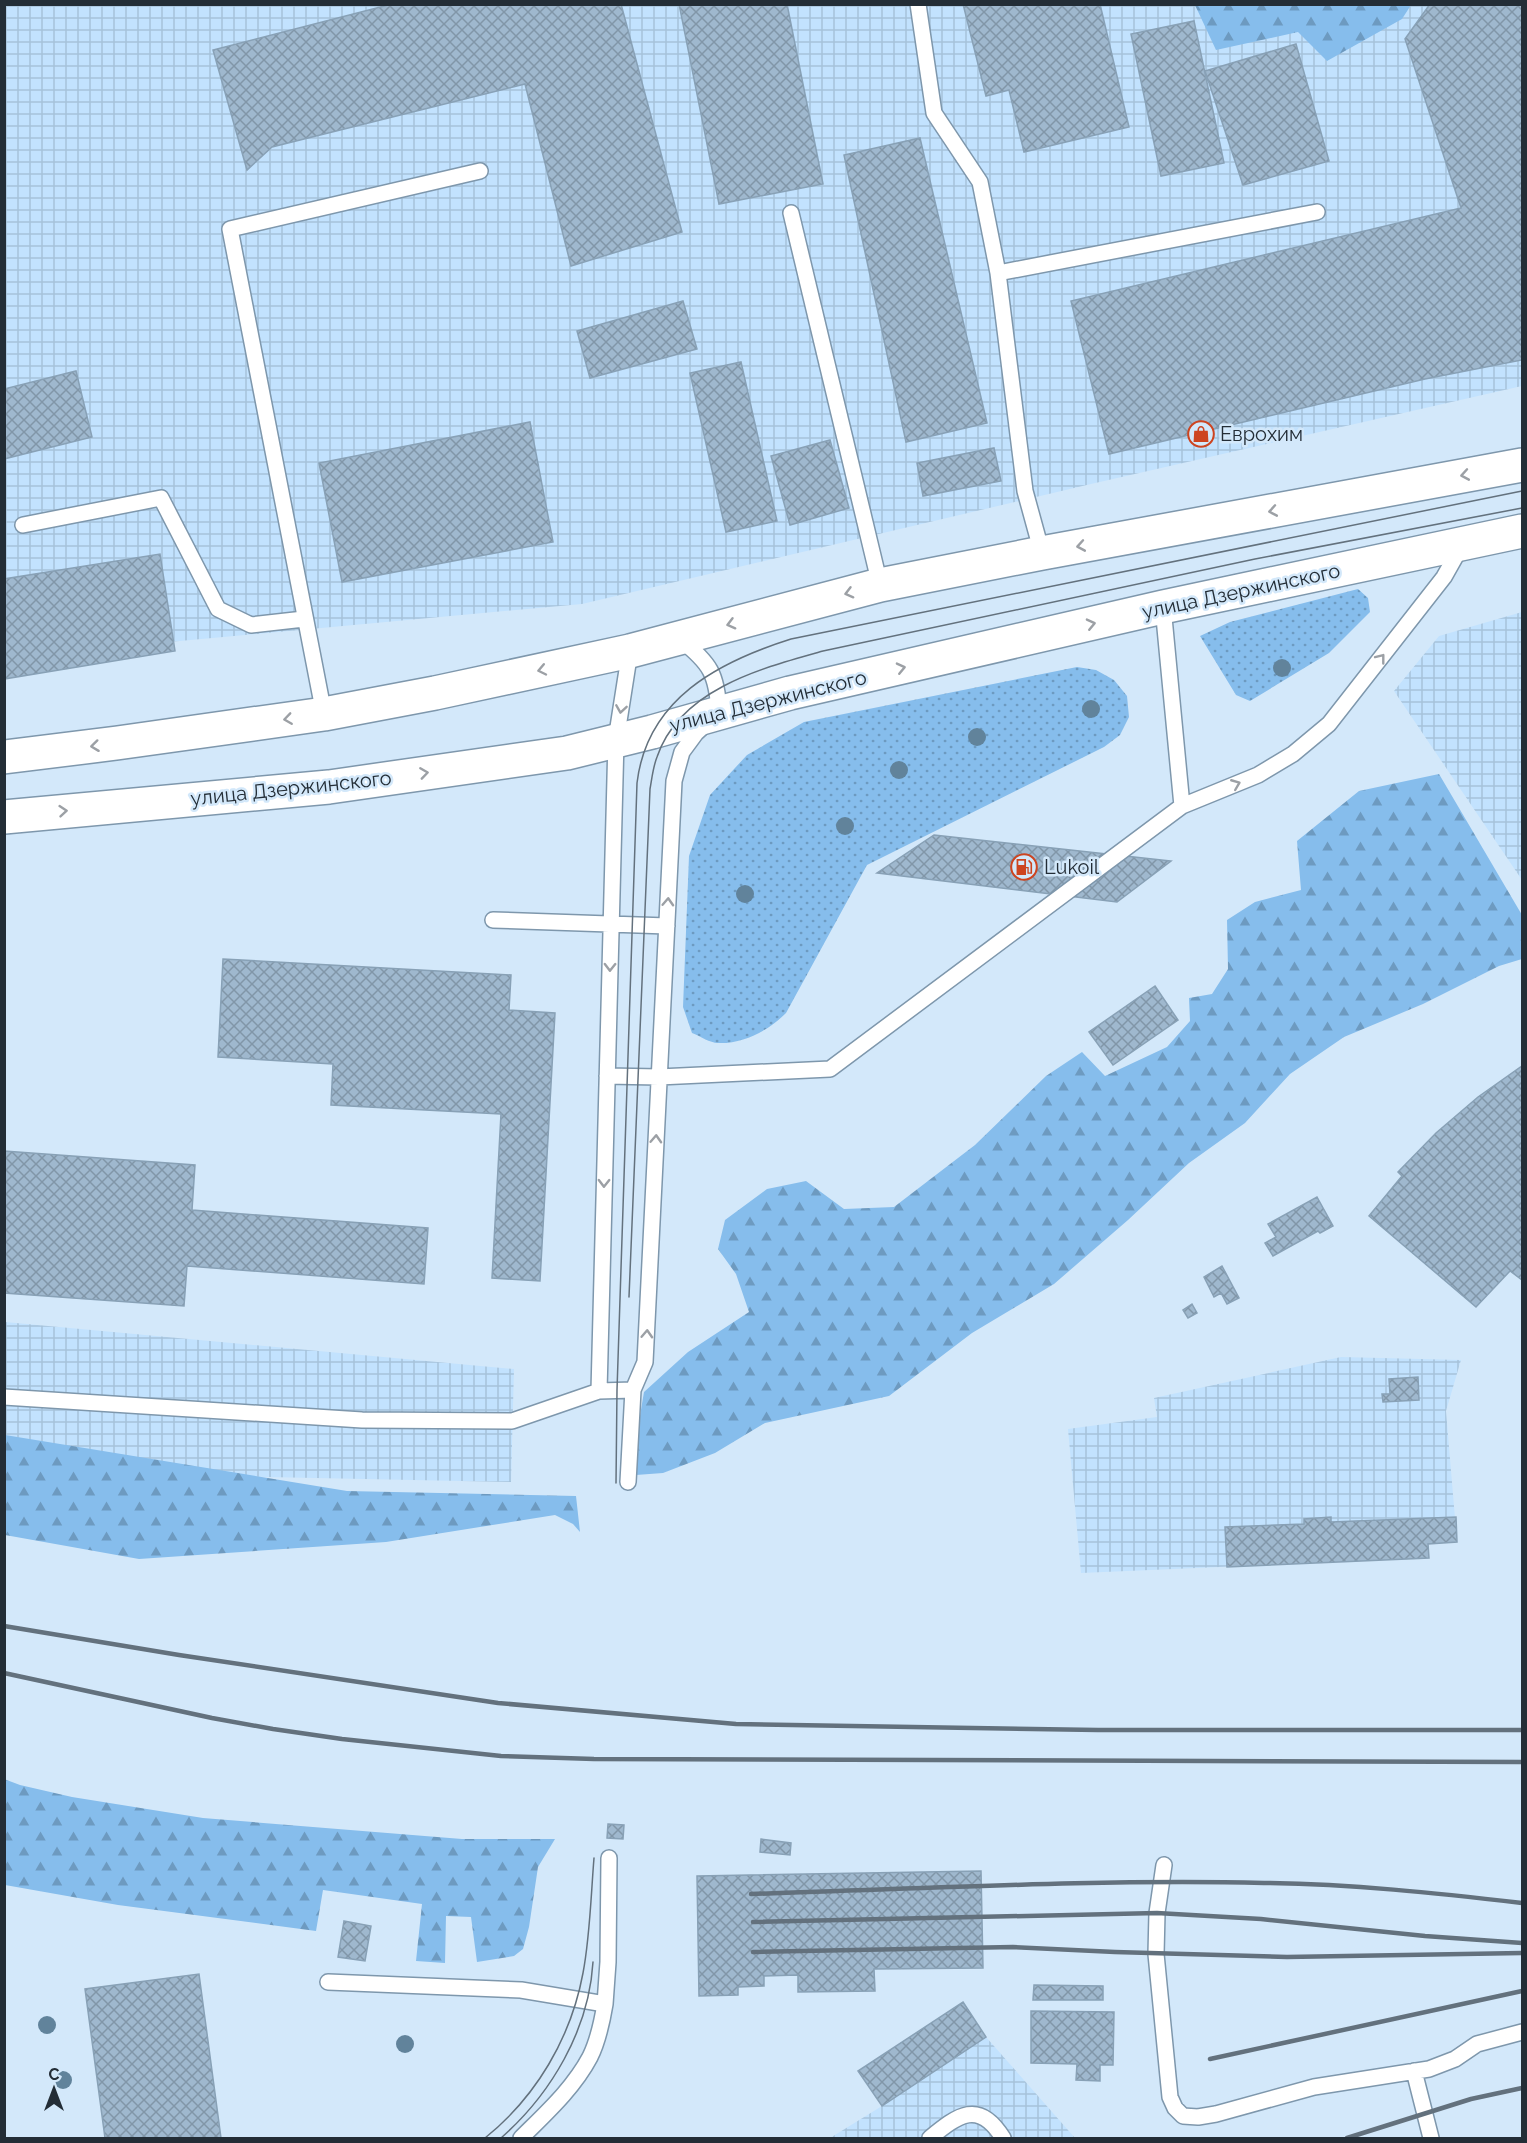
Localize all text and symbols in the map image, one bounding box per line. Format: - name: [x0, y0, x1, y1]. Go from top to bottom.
- shop icon: Еврохим: [1186, 419, 1216, 449]
- place label: Еврохим: [1220, 422, 1303, 446]
- one-way arrow: [1460, 468, 1470, 481]
- one-way arrow: [1268, 504, 1278, 516]
- one-way arrow: [1077, 539, 1087, 552]
- street label: улица Дзержинского: [1140, 558, 1342, 624]
- one-way arrow: [844, 586, 855, 598]
- one-way arrow: [726, 617, 736, 630]
- one-way arrow: [1085, 618, 1095, 631]
- one-way arrow: [1373, 654, 1384, 665]
- one-way arrow: [895, 662, 905, 675]
- one-way arrow: [537, 663, 547, 676]
- street label: улица Дзержинского: [667, 665, 869, 737]
- one-way arrow: [615, 704, 628, 714]
- one-way arrow: [284, 713, 293, 725]
- one-way arrow: [91, 739, 100, 752]
- street label: улица Дзержинского: [189, 765, 393, 810]
- one-way arrow: [419, 768, 428, 780]
- one-way arrow: [1230, 779, 1241, 791]
- one-way arrow: [58, 805, 67, 818]
- fuel station icon: Lukoil: [1009, 852, 1039, 882]
- place label: Lukoil: [1044, 855, 1100, 879]
- one-way arrow: [661, 898, 674, 907]
- one-way arrow: [603, 962, 616, 971]
- one-way arrow: [650, 1135, 663, 1144]
- one-way arrow: [598, 1178, 611, 1187]
- one-way arrow: [640, 1329, 653, 1338]
- north arrow: [24, 2059, 84, 2119]
- text: С: [49, 2065, 60, 2084]

